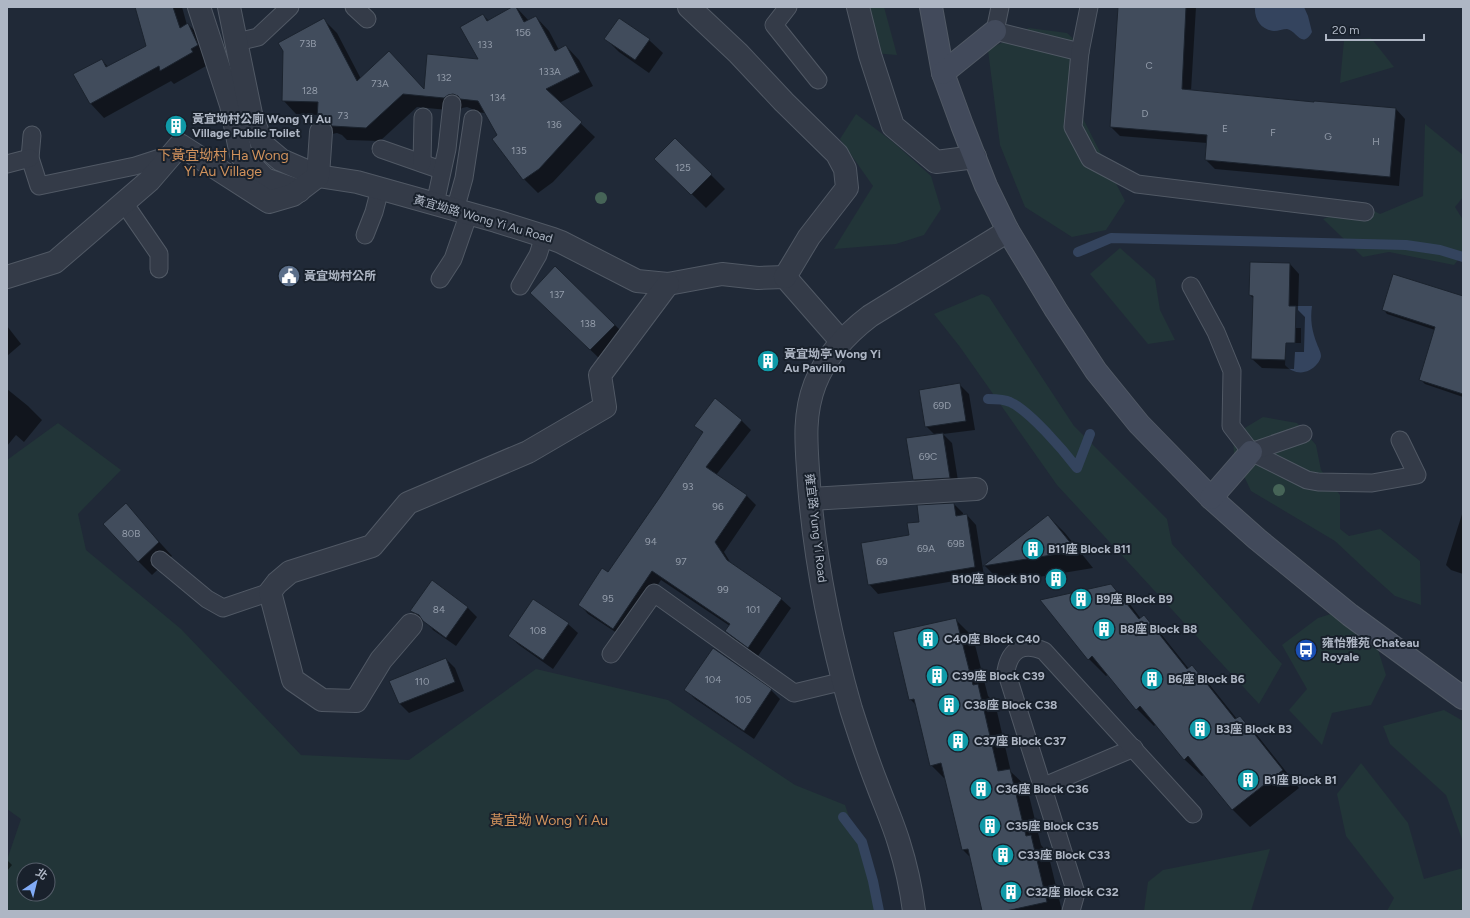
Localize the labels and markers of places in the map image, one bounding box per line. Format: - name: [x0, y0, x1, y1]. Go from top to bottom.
- place label: 黃宜坳村公廁 Wong Yi Au Village Public Toilet: [192, 112, 331, 140]
- building icon: 黃宜坳村公廁 Wong Yi Au Village Public Toilet: [163, 113, 189, 139]
- public building icon: 黃宜坳村公所: [276, 263, 302, 289]
- place label: 黃宜坳村公所: [304, 269, 376, 283]
- place label: 黃宜坳亭 Wong Yi Au Pavilion: [784, 347, 881, 375]
- building icon: 黃宜坳亭 Wong Yi Au Pavilion: [755, 348, 781, 374]
- building icon: B11座 Block B11: [1020, 536, 1046, 562]
- place label: B11座 Block B11: [1048, 542, 1131, 556]
- building icon: B10座 Block B10: [1043, 566, 1069, 592]
- place label: B10座 Block B10: [952, 572, 1040, 586]
- building icon: B9座 Block B9: [1068, 586, 1094, 612]
- place label: B9座 Block B9: [1096, 592, 1173, 606]
- building icon: B8座 Block B8: [1091, 616, 1117, 642]
- place label: B8座 Block B8: [1120, 622, 1197, 636]
- building icon: C40座 Block C40: [915, 626, 941, 652]
- place label: C40座 Block C40: [944, 632, 1040, 646]
- place label: 雍怡雅苑 Chateau Royale: [1322, 636, 1420, 664]
- bus stop icon: 雍怡雅苑 Chateau Royale: [1293, 637, 1319, 663]
- building icon: C39座 Block C39: [924, 663, 950, 689]
- building icon: B6座 Block B6: [1139, 666, 1165, 692]
- place label: C39座 Block C39: [952, 669, 1045, 683]
- place label: B6座 Block B6: [1168, 672, 1245, 686]
- building icon: C38座 Block C38: [936, 692, 962, 718]
- place label: C38座 Block C38: [964, 698, 1057, 712]
- building icon: B3座 Block B3: [1187, 716, 1213, 742]
- place label: B3座 Block B3: [1216, 722, 1292, 736]
- building icon: C37座 Block C37: [945, 728, 971, 754]
- place label: C37座 Block C37: [974, 734, 1066, 748]
- building icon: B1座 Block B1: [1235, 767, 1261, 793]
- place label: B1座 Block B1: [1264, 773, 1337, 787]
- building icon: C36座 Block C36: [968, 776, 994, 802]
- place label: C36座 Block C36: [996, 782, 1089, 796]
- building icon: C35座 Block C35: [977, 813, 1003, 839]
- place label: C35座 Block C35: [1006, 819, 1099, 833]
- building icon: C33座 Block C33: [990, 842, 1016, 868]
- place label: C33座 Block C33: [1018, 848, 1110, 862]
- building icon: C32座 Block C32: [998, 879, 1024, 905]
- place label: C32座 Block C32: [1026, 885, 1119, 899]

